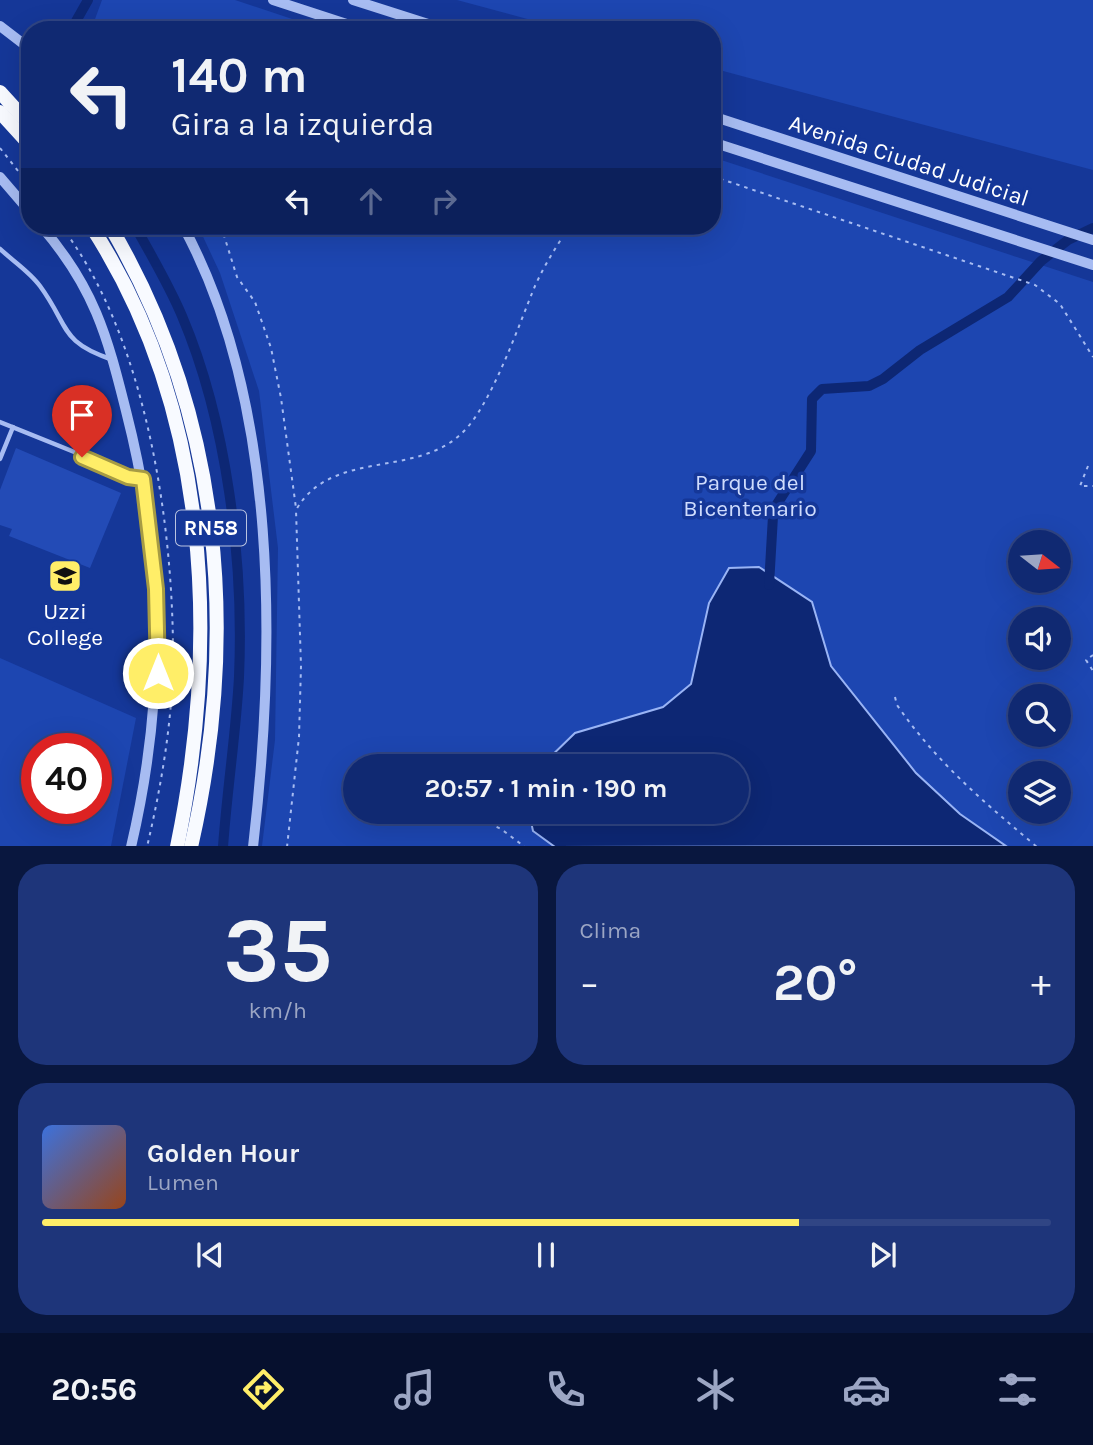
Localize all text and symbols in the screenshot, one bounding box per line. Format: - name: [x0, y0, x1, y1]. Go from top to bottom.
- text: 140 m: [171, 47, 308, 104]
- icon: left: [56, 49, 147, 140]
- text: Gira a la izquierda: [171, 106, 434, 143]
- street label: Avenida Ciudad Judicial: [786, 109, 1032, 212]
- icon: left: [279, 182, 317, 220]
- icon: ahead: [352, 182, 390, 220]
- icon: right: [425, 182, 463, 220]
- pin: [52, 385, 112, 457]
- icon: arrive: [63, 396, 101, 434]
- park label: Parque del Bicentenario: [683, 469, 817, 522]
- road number: RN58: [176, 510, 246, 546]
- north arrow: [1008, 530, 1071, 593]
- map controls: [1008, 530, 1071, 824]
- school or university icon: Uzzi College: [46, 557, 84, 595]
- place label: Uzzi College: [27, 598, 103, 651]
- button: sound: [1008, 607, 1071, 670]
- position arrow: [121, 636, 195, 710]
- button: search: [1008, 684, 1071, 747]
- speed limit sign: 40: [21, 733, 112, 824]
- button: layers: [1008, 761, 1071, 824]
- text: 20:57 · 1 min · 190 m: [425, 773, 667, 804]
- text: 35: [223, 898, 333, 1004]
- text: Clima: [580, 917, 641, 944]
- text: 20°: [773, 952, 858, 1013]
- text: −: [580, 961, 599, 1006]
- text: +: [1031, 961, 1051, 1006]
- text: km/h: [249, 997, 307, 1024]
- text: Golden Hour: [147, 1138, 299, 1169]
- text: Lumen: [147, 1169, 219, 1196]
- icon: previous: [191, 1236, 229, 1274]
- icon: pause: [527, 1236, 565, 1274]
- icon: next: [864, 1236, 902, 1274]
- icon: directions: [239, 1365, 288, 1414]
- icon: music: [390, 1365, 439, 1414]
- icon: phone: [541, 1365, 590, 1414]
- icon: climate: [691, 1365, 740, 1414]
- icon: car: [842, 1365, 891, 1414]
- icon: filters: [993, 1365, 1042, 1414]
- text: 20:56: [51, 1371, 137, 1408]

